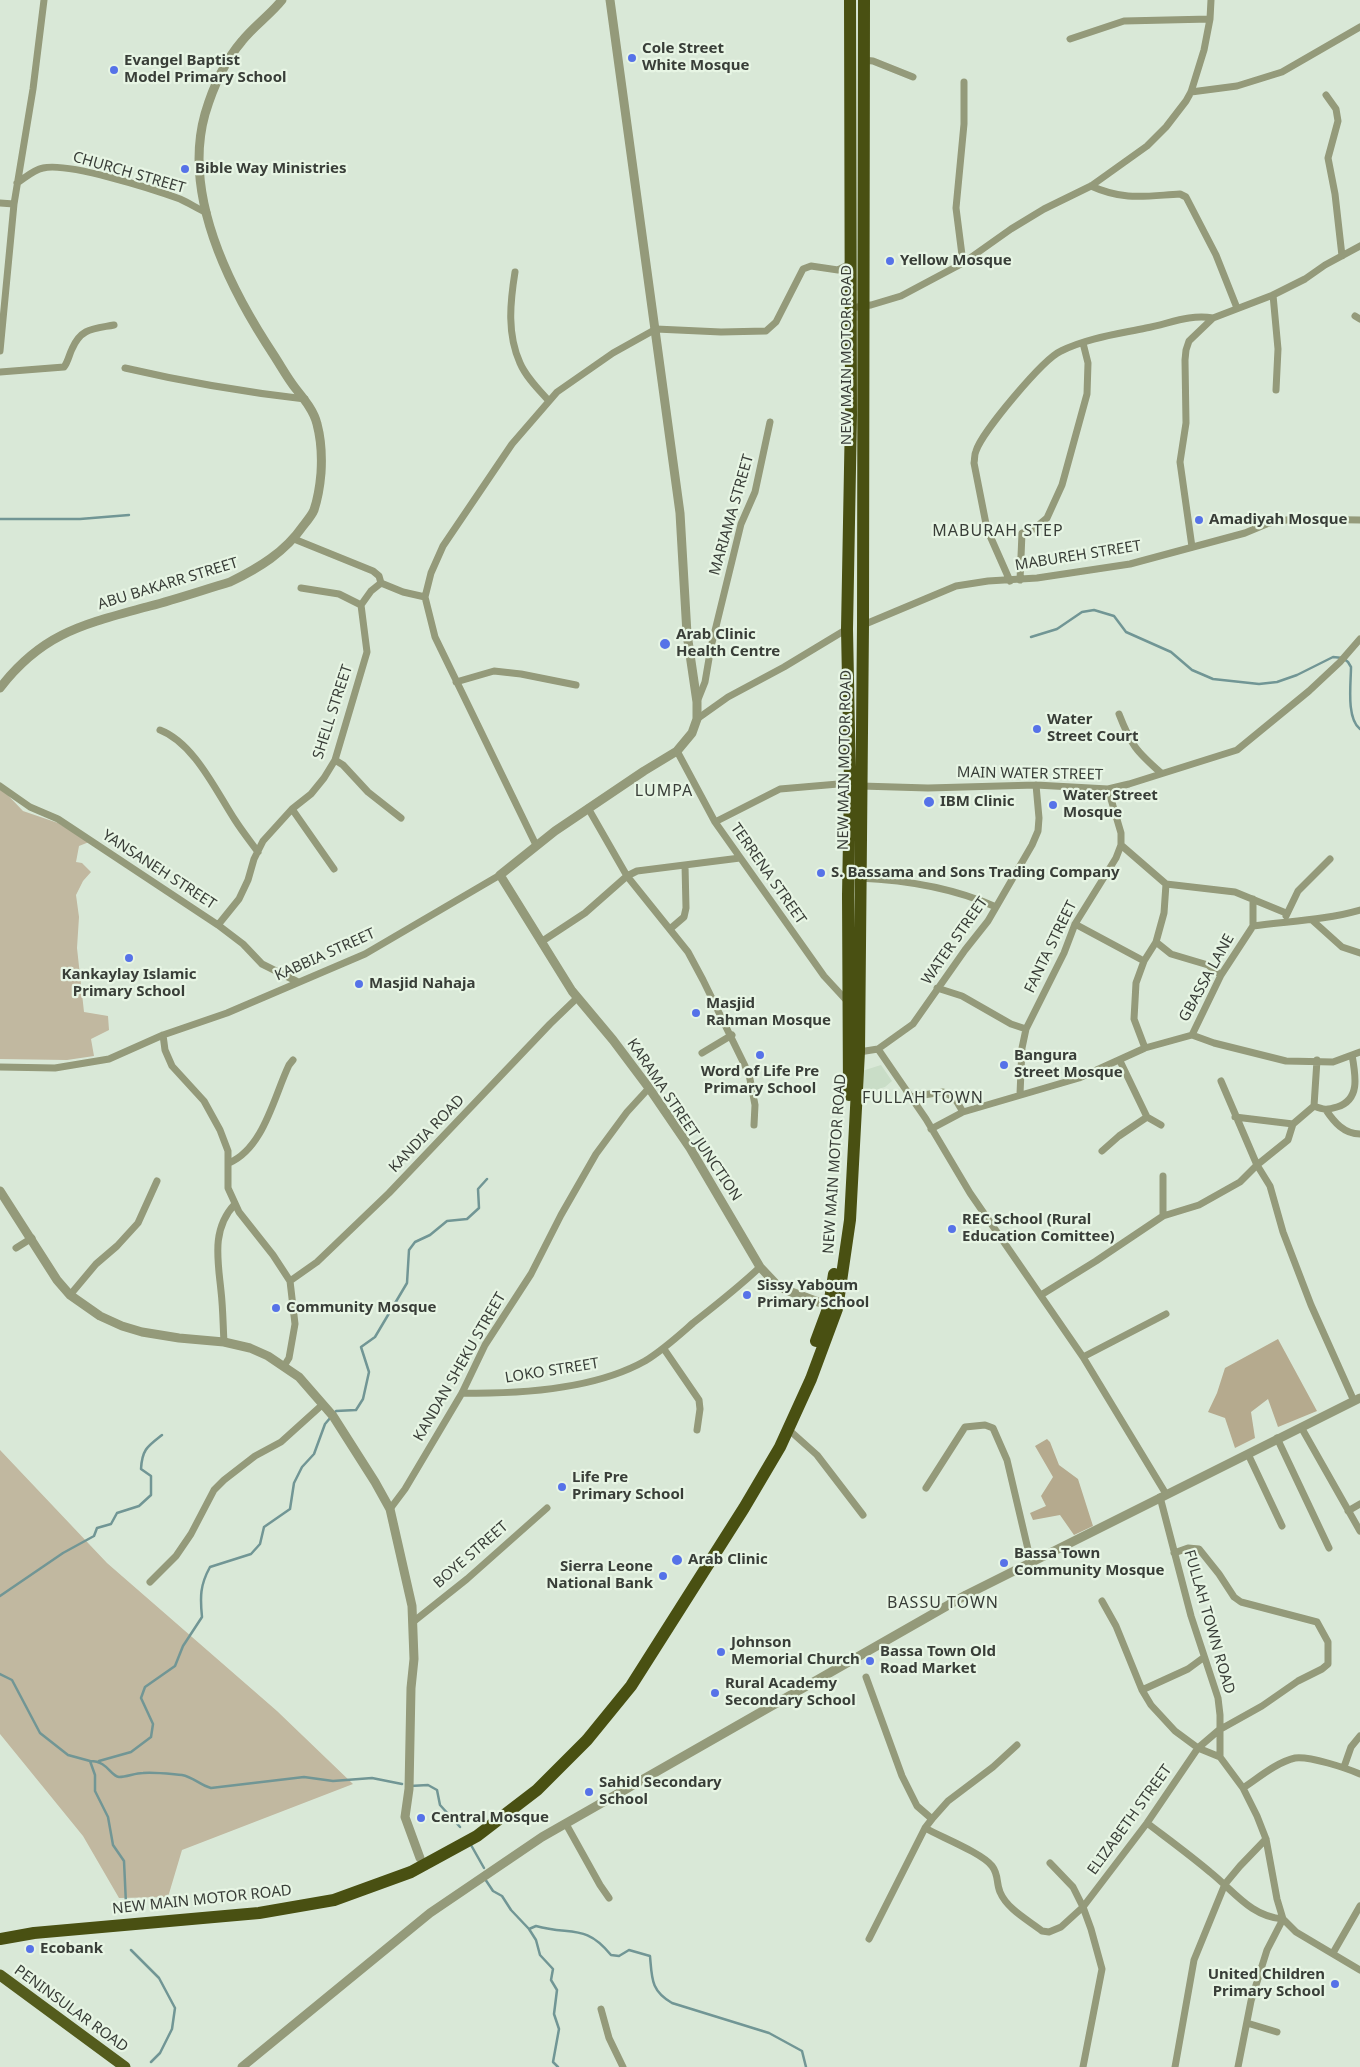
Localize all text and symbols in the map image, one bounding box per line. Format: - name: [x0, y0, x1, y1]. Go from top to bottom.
- place label: Cole Street White Mosque: [642, 40, 749, 75]
- place label: Evangel Baptist Model Primary School: [124, 52, 287, 87]
- marker: Cole Street White Mosque: [626, 52, 638, 64]
- marker: Evangel Baptist Model Primary School: [108, 64, 120, 76]
- street label: CHURCH STREET: [71, 148, 187, 198]
- place label: Bible Way Ministries: [195, 160, 346, 178]
- marker: Bible Way Ministries: [179, 163, 191, 175]
- place label: Yellow Mosque: [900, 252, 1012, 270]
- marker: Yellow Mosque: [884, 255, 896, 267]
- street label: NEW MAIN MOTOR ROAD: [838, 265, 856, 445]
- street label: MARIAMA STREET: [706, 452, 758, 578]
- place label: Amadiyah Mosque: [1209, 511, 1347, 529]
- marker: Amadiyah Mosque: [1193, 514, 1205, 526]
- district label: MABURAH STEP: [931, 521, 1065, 541]
- street label: MABUREH STREET: [1014, 537, 1142, 575]
- street label: ABU BAKARR STREET: [96, 554, 240, 614]
- place label: Arab Clinic Health Centre: [676, 626, 780, 661]
- marker: Arab Clinic Health Centre: [658, 637, 672, 651]
- street label: SHELL STREET: [309, 663, 357, 761]
- street label: NEW MAIN MOTOR ROAD: [834, 670, 856, 850]
- place label: Water Street Court: [1047, 711, 1138, 746]
- marker: Water Street Court: [1031, 723, 1043, 735]
- street label: MAIN WATER STREET: [957, 764, 1103, 784]
- district label: LUMPA: [634, 781, 694, 801]
- place label: Water Street Mosque: [1063, 787, 1158, 822]
- place label: IBM Clinic: [940, 793, 1014, 811]
- marker: IBM Clinic: [922, 795, 936, 809]
- marker: Water Street Mosque: [1047, 799, 1059, 811]
- street label: TERRENA STREET: [726, 820, 810, 928]
- street label: YANSANEH STREET: [99, 826, 219, 914]
- place label: S. Bassama and Sons Trading Company: [831, 864, 1120, 882]
- marker: S. Bassama and Sons Trading Company: [815, 867, 827, 879]
- street label: WATER STREET: [918, 894, 992, 988]
- street label: FANTA STREET: [1021, 898, 1081, 996]
- street label: KABBIA STREET: [272, 925, 378, 985]
- street label: GBASSA LANE: [1176, 931, 1238, 1025]
- marker: Kankaylay Islamic Primary School: [123, 952, 135, 964]
- place label: Kankaylay Islamic Primary School: [61, 966, 197, 1001]
- place label: Masjid Nahaja: [369, 975, 475, 993]
- marker: Masjid Nahaja: [353, 978, 365, 990]
- place label: Masjid Rahman Mosque: [706, 995, 831, 1030]
- marker: Masjid Rahman Mosque: [690, 1007, 702, 1019]
- street label: KARAMA STREET JUNCTION: [623, 1035, 745, 1205]
- place label: Bangura Street Mosque: [1014, 1047, 1123, 1082]
- marker: Word of Life Pre Primary School: [754, 1049, 766, 1061]
- marker: Bangura Street Mosque: [998, 1059, 1010, 1071]
- place label: Word of Life Pre Primary School: [701, 1063, 819, 1098]
- street label: NEW MAIN MOTOR ROAD: [820, 1073, 850, 1255]
- district label: FULLAH TOWN: [861, 1088, 985, 1108]
- street label: KANDIA ROAD: [385, 1091, 469, 1177]
- place label: REC School (Rural Education Comittee): [962, 1211, 1115, 1246]
- marker: REC School (Rural Education Comittee): [946, 1223, 958, 1235]
- place label: Sissy Yaboum Primary School: [757, 1277, 869, 1312]
- marker: Sissy Yaboum Primary School: [741, 1289, 753, 1301]
- street label: KANDAN SHEKU STREET: [410, 1290, 510, 1444]
- place label: Community Mosque: [286, 1299, 436, 1317]
- marker: Community Mosque: [270, 1302, 282, 1314]
- street label: LOKO STREET: [504, 1355, 600, 1387]
- place label: Life Pre Primary School: [572, 1469, 684, 1504]
- marker: Life Pre Primary School: [556, 1481, 568, 1493]
- street label: BOYE STREET: [430, 1518, 512, 1592]
- place label: Bassa Town Community Mosque: [1014, 1545, 1164, 1580]
- street label: FULLAH TOWN ROAD: [1180, 1548, 1238, 1696]
- place label: Arab Clinic: [688, 1551, 768, 1569]
- marker: Arab Clinic: [670, 1553, 684, 1567]
- marker: Bassa Town Community Mosque: [998, 1557, 1010, 1569]
- place label: Sierra Leone National Bank: [546, 1558, 653, 1593]
- marker: Sierra Leone National Bank: [657, 1570, 669, 1582]
- district label: BASSU TOWN: [886, 1593, 1000, 1613]
- place label: Johnson Memorial Church: [731, 1634, 860, 1669]
- place label: Bassa Town Old Road Market: [880, 1643, 996, 1678]
- marker: Johnson Memorial Church: [715, 1646, 727, 1658]
- marker: Bassa Town Old Road Market: [864, 1655, 876, 1667]
- place label: Rural Academy Secondary School: [725, 1675, 856, 1710]
- marker: Rural Academy Secondary School: [709, 1687, 721, 1699]
- street label: ELIZABETH STREET: [1084, 1761, 1176, 1879]
- place label: Sahid Secondary School: [599, 1774, 722, 1809]
- marker: Sahid Secondary School: [583, 1786, 595, 1798]
- place label: Central Mosque: [431, 1809, 549, 1827]
- marker: Central Mosque: [415, 1812, 427, 1824]
- street label: NEW MAIN MOTOR ROAD: [111, 1882, 293, 1918]
- place label: Ecobank: [40, 1940, 103, 1958]
- marker: Ecobank: [24, 1943, 36, 1955]
- street label: PENINSULAR ROAD: [11, 1962, 131, 2056]
- place label: United Children Primary School: [1208, 1966, 1325, 2001]
- marker: United Children Primary School: [1329, 1978, 1341, 1990]

